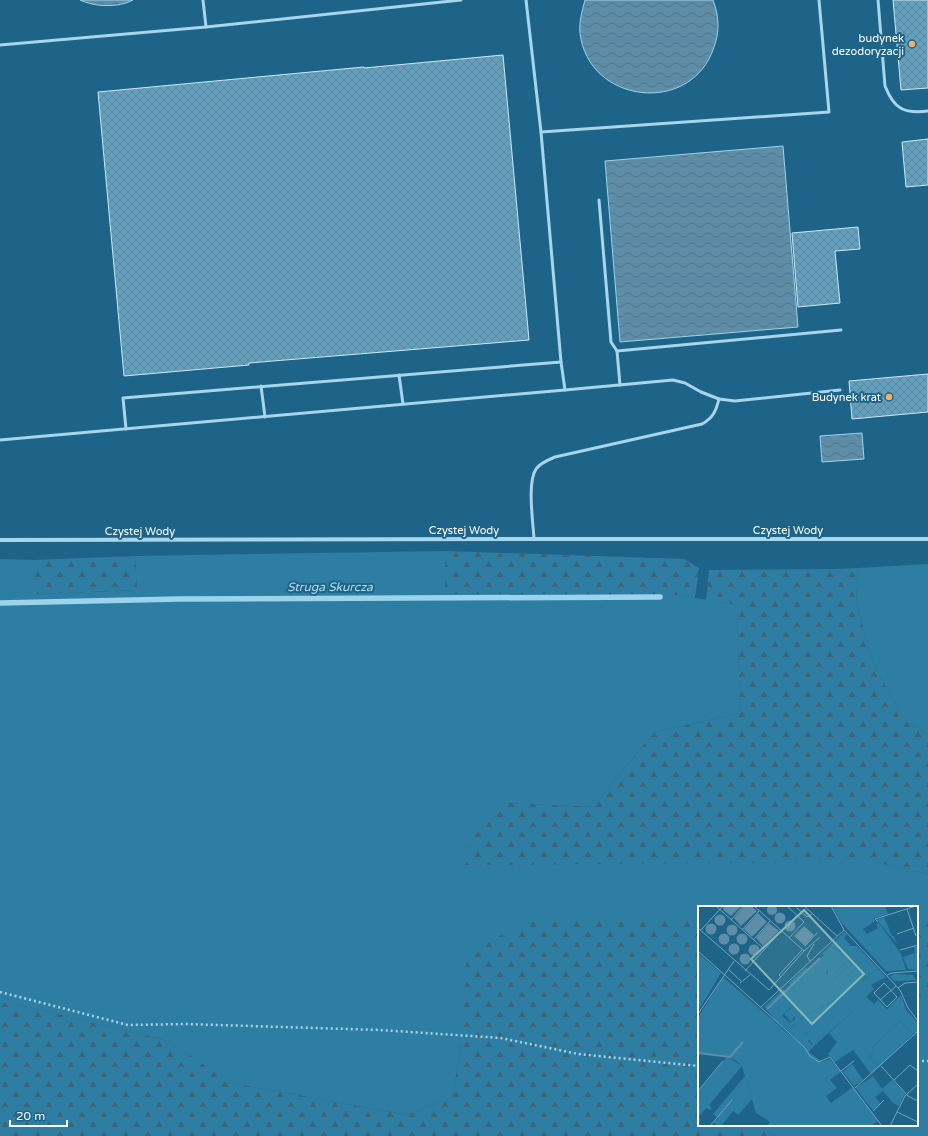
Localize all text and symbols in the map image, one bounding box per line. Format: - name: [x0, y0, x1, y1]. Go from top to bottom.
- place label: budynek dezodoryzacji: [832, 32, 904, 58]
- marker: budynek dezodoryzacji: [907, 39, 917, 49]
- place label: Budynek krat: [812, 391, 881, 404]
- marker: Budynek krat: [884, 392, 894, 402]
- street label: Czystej Wody: [429, 524, 499, 537]
- street label: Czystej Wody: [753, 524, 823, 537]
- street label: Czystej Wody: [105, 525, 175, 538]
- water label: Struga Skurcza: [287, 580, 373, 594]
- inset map: [698, 906, 918, 1126]
- scale bar: [10, 1102, 67, 1128]
- text: 20 m: [16, 1109, 45, 1123]

